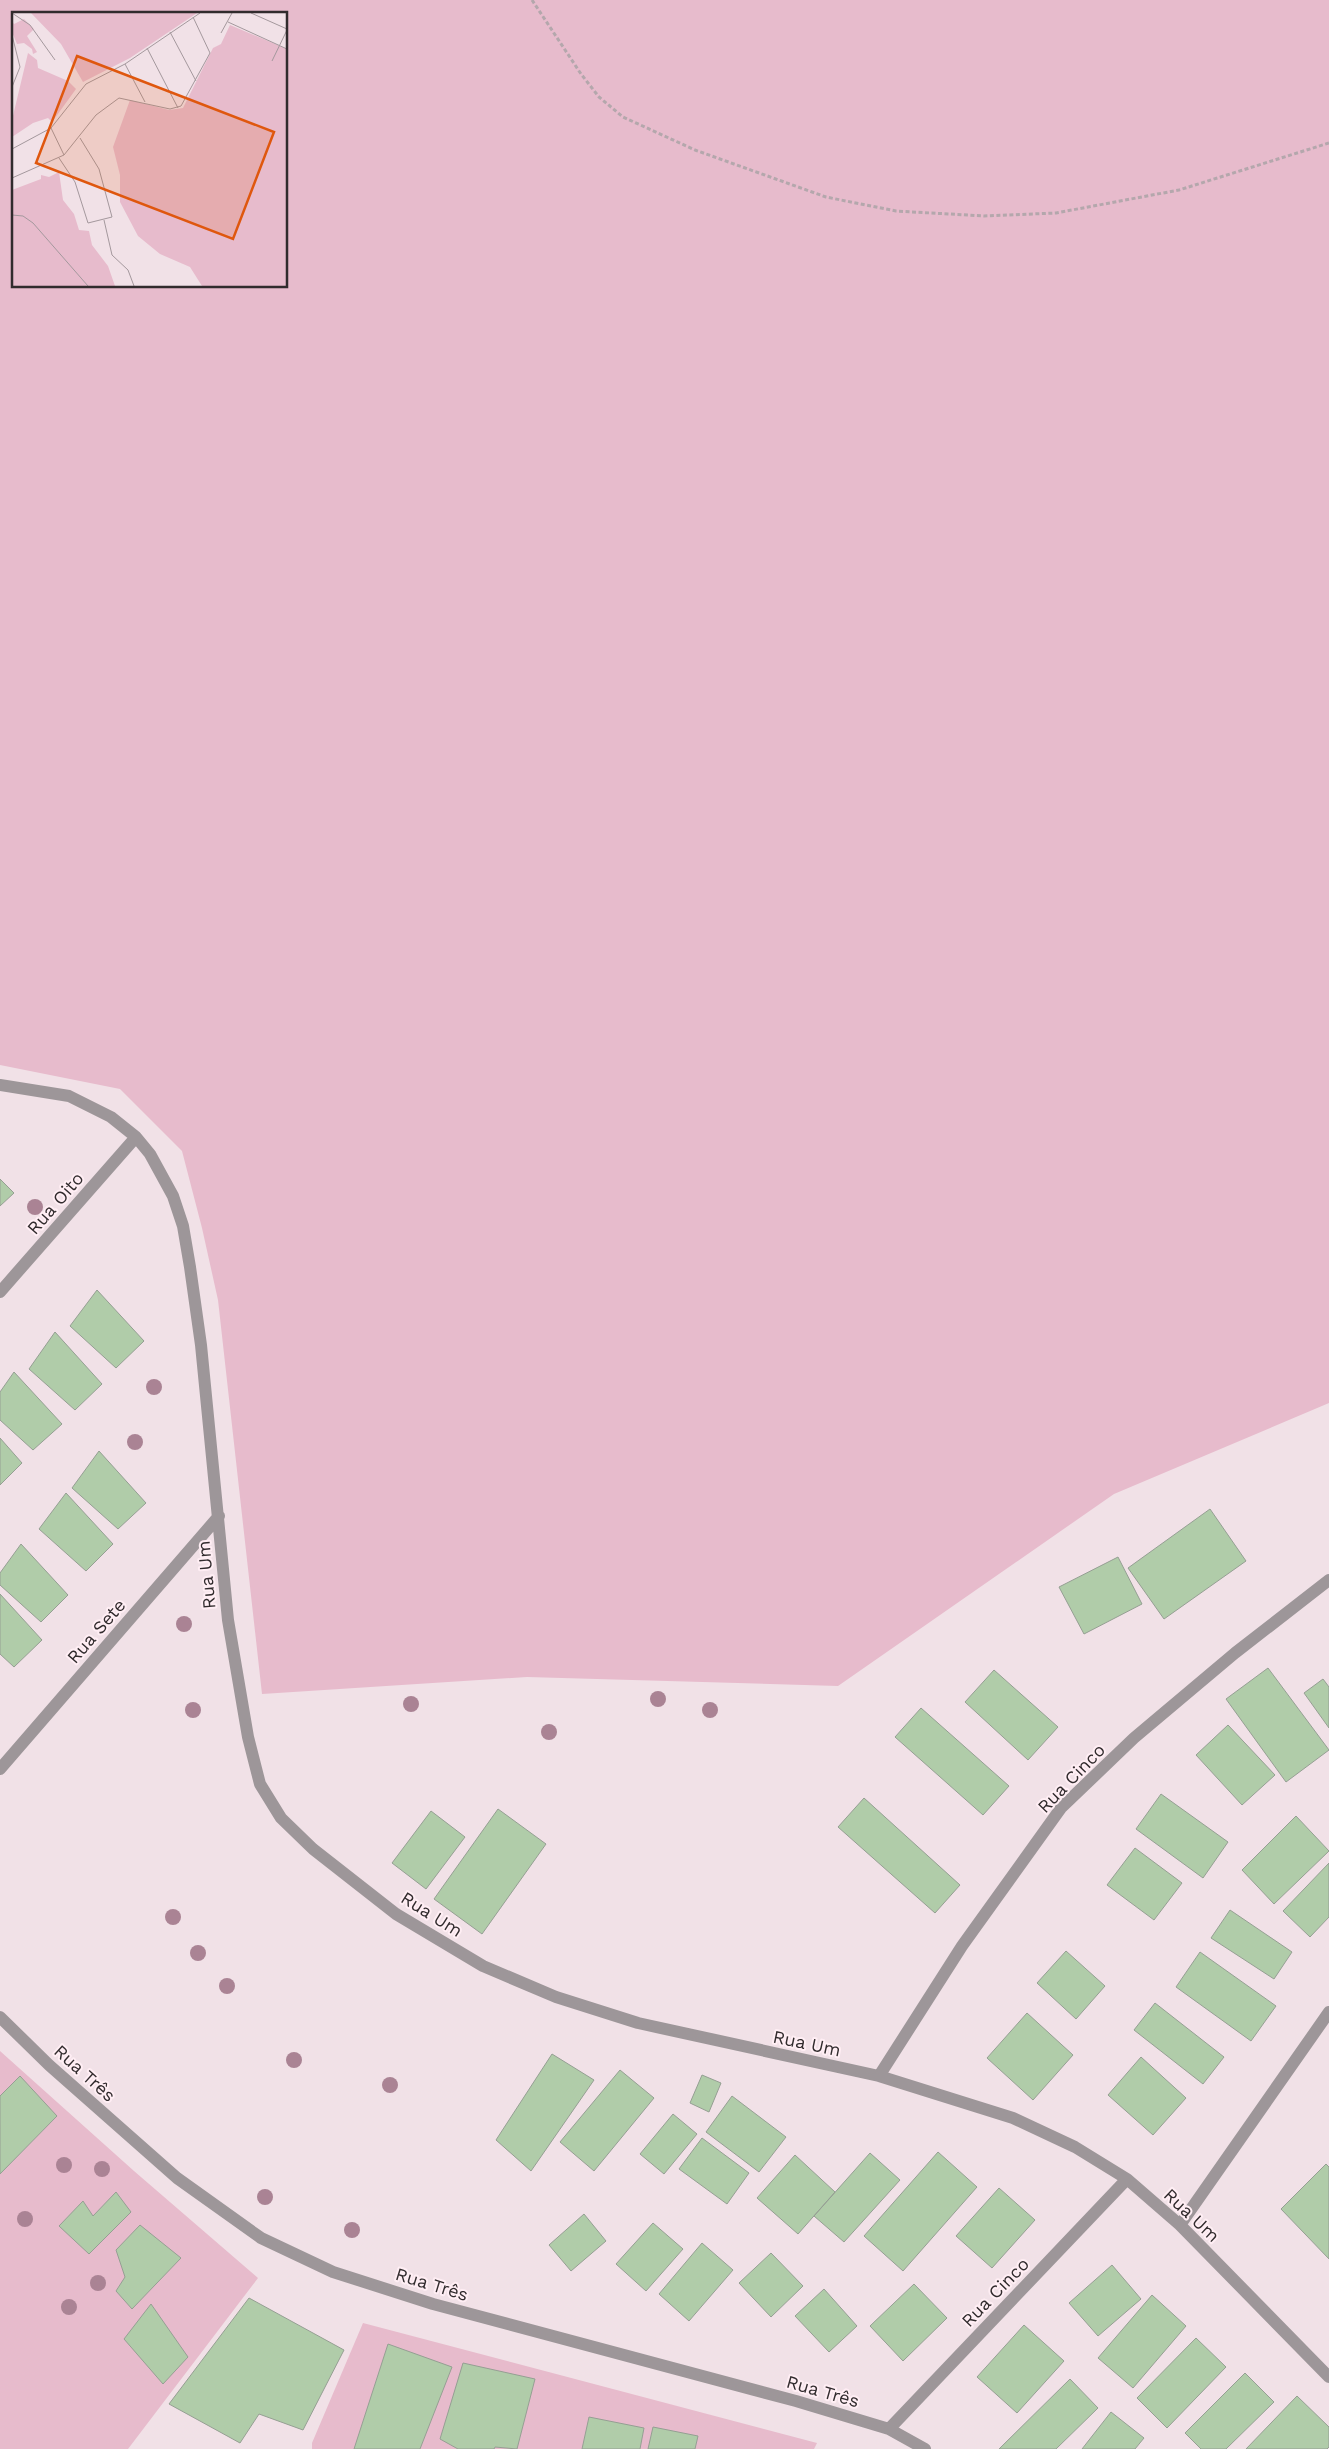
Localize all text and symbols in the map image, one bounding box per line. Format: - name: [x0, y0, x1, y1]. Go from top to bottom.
- inset map: [12, 12, 288, 288]
- street label: Rua Oito: [22, 1168, 88, 1238]
- street label: Rua Um: [193, 1540, 219, 1610]
- street label: Rua Sete: [62, 1595, 130, 1667]
- street label: Rua Cinco: [1033, 1739, 1109, 1817]
- street label: Rua Um: [397, 1887, 467, 1941]
- street label: Rua Um: [771, 2026, 843, 2060]
- street label: Rua Três: [50, 2040, 120, 2106]
- street label: Rua Um: [1160, 2184, 1224, 2246]
- street label: Rua Cinco: [957, 2253, 1033, 2331]
- street label: Rua Três: [393, 2263, 471, 2305]
- street label: Rua Três: [784, 2371, 862, 2411]

